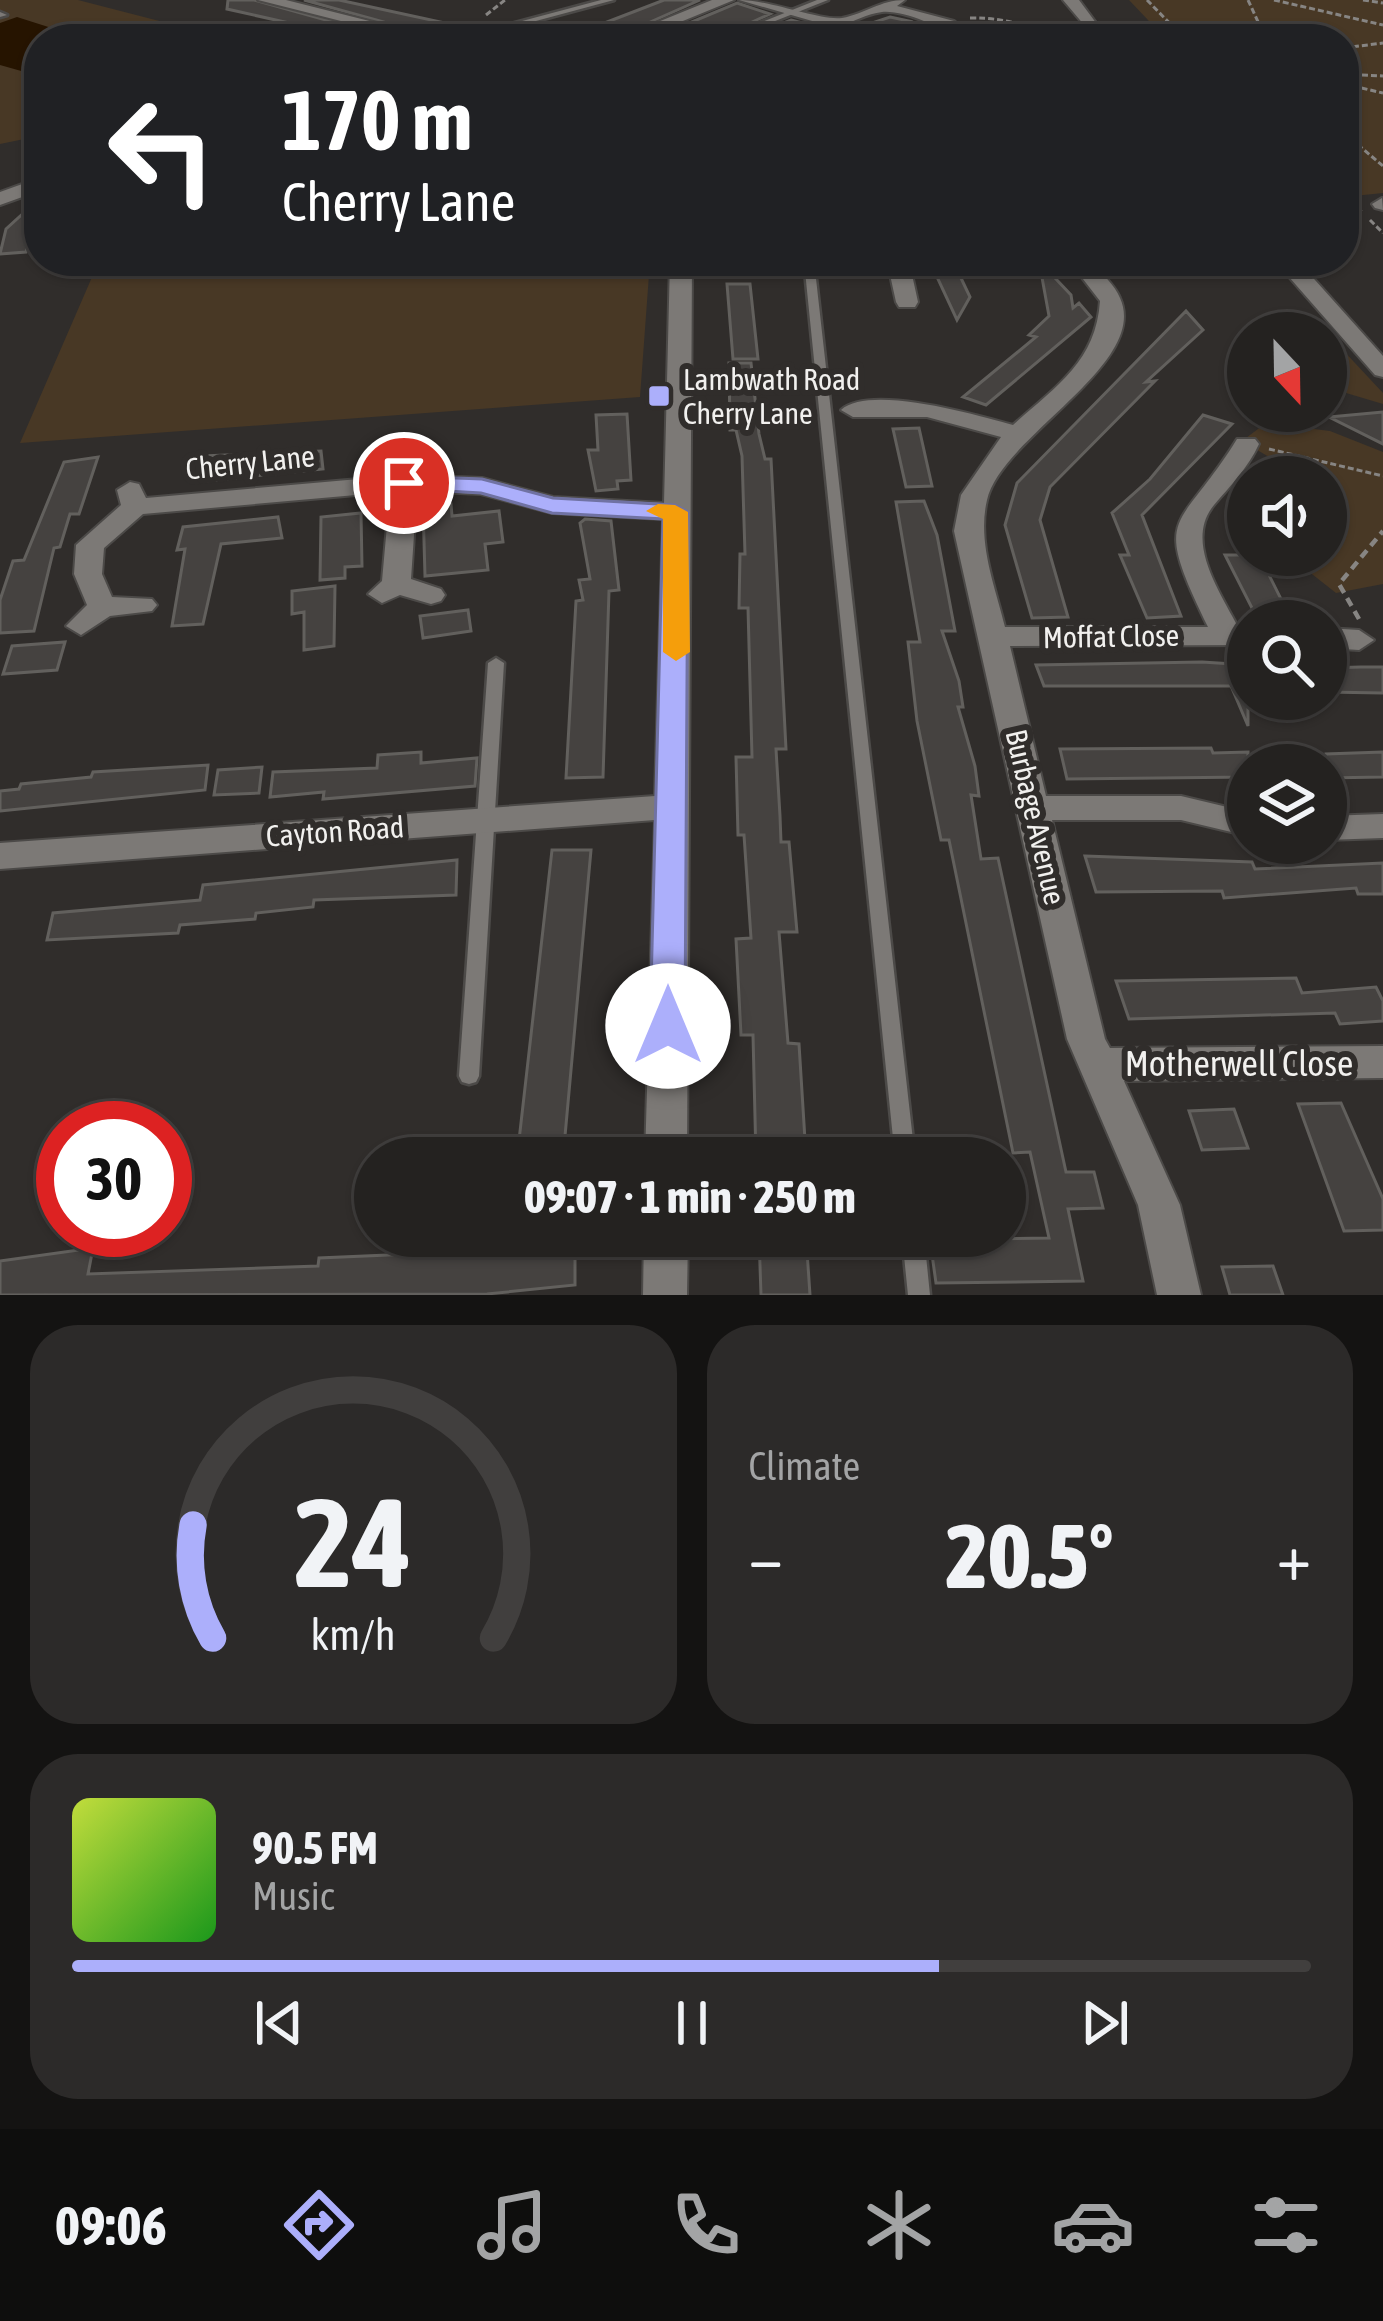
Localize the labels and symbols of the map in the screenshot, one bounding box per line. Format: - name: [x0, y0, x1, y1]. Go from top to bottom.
- north arrow: [1227, 312, 1347, 432]
- place label: Lambwath Road Cherry Lane: [683, 362, 860, 430]
- marker: Lambwath Road Cherry Lane: [646, 383, 672, 409]
- pin: [353, 432, 455, 534]
- street label: Cherry Lane: [184, 438, 316, 486]
- street label: Moffat Close: [1042, 618, 1180, 654]
- street label: Burbage Avenue: [999, 726, 1073, 908]
- street label: Cayton Road: [265, 809, 405, 853]
- position arrow: [605, 963, 731, 1089]
- street label: Motherwell Close: [1125, 1042, 1353, 1084]
- speed limit sign: 30: [36, 1101, 192, 1257]

